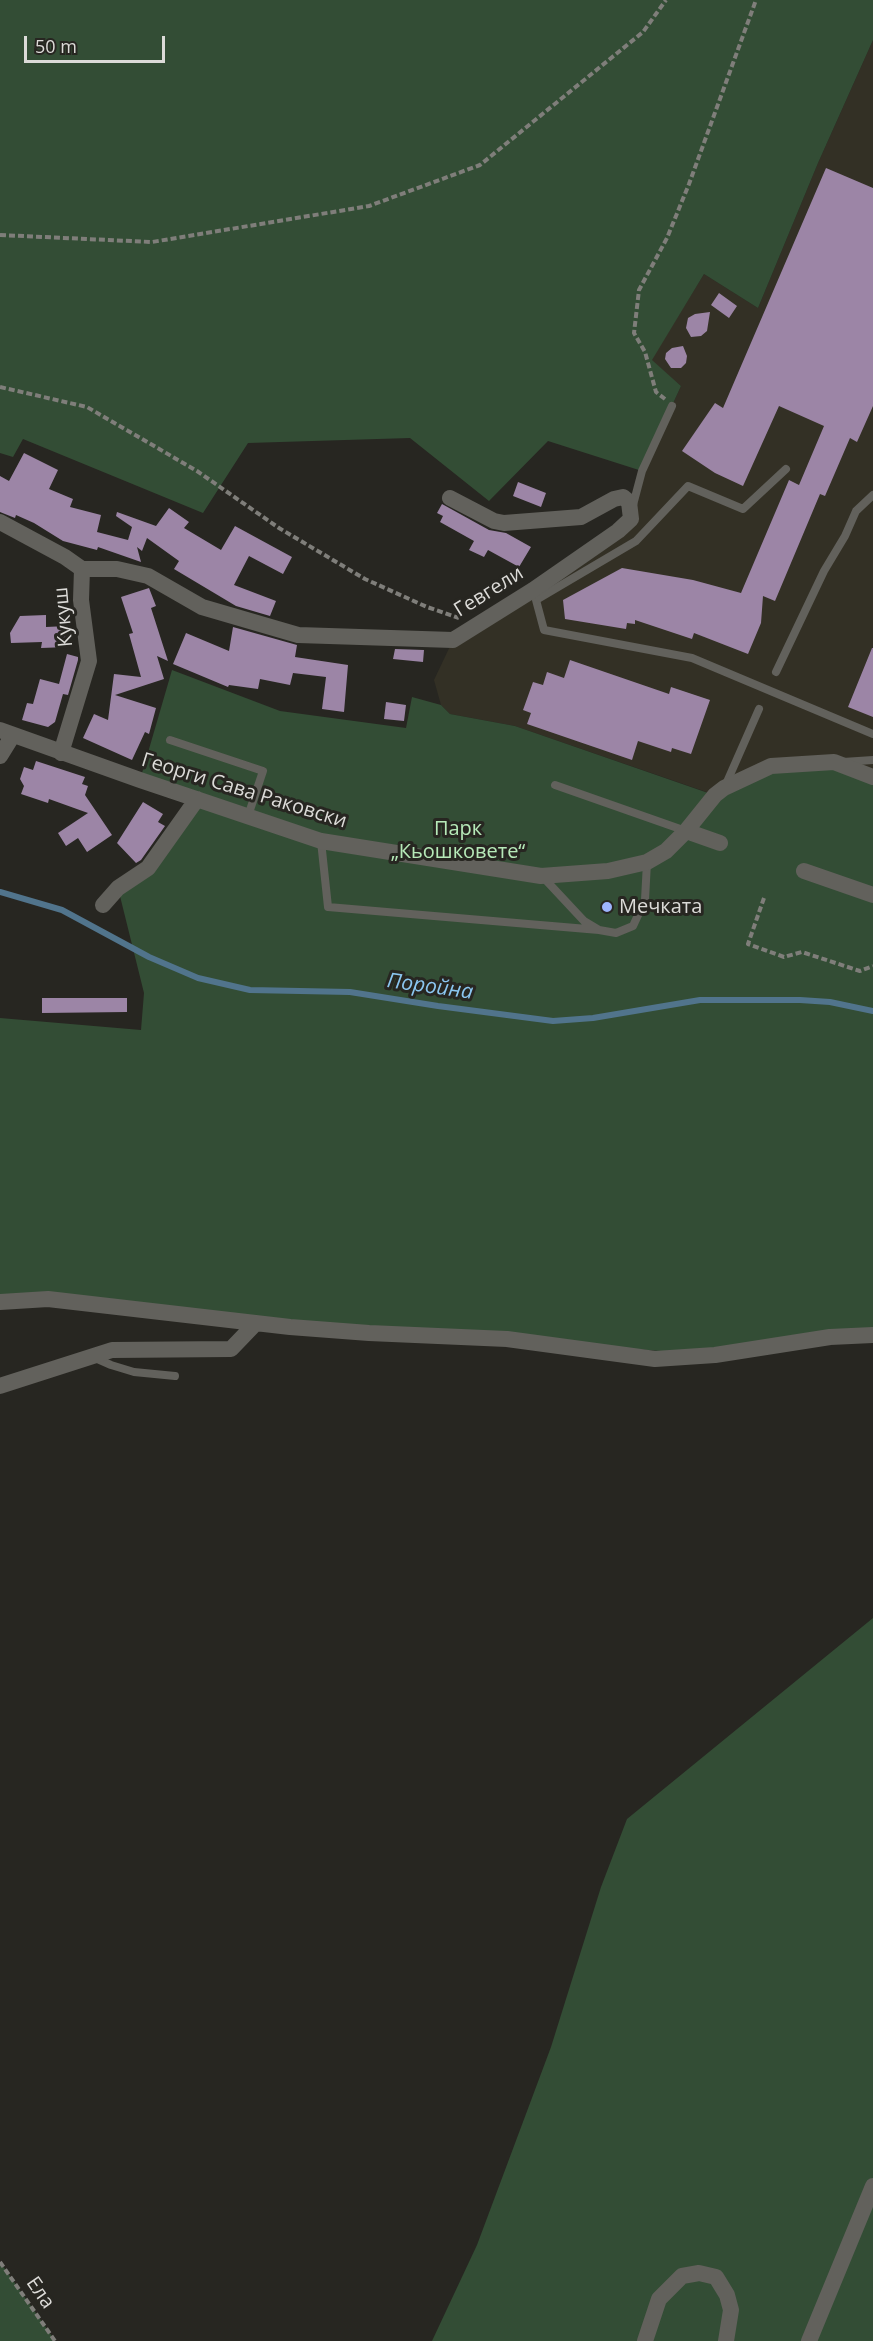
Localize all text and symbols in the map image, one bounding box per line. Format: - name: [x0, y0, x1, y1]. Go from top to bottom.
- scale bar: [27, 24, 168, 62]
- text: 50 m: [35, 34, 77, 58]
- street label: Гевгели: [450, 561, 528, 623]
- street label: Кукуш: [49, 586, 79, 648]
- street label: Георги Сава Раковски: [138, 748, 350, 834]
- park label: Парк „Кьошковете“: [391, 817, 525, 864]
- place label: Мечката: [619, 895, 702, 919]
- marker: Мечката: [600, 900, 614, 914]
- water label: Поройна: [385, 969, 475, 1005]
- street label: Ела: [21, 2272, 59, 2314]

